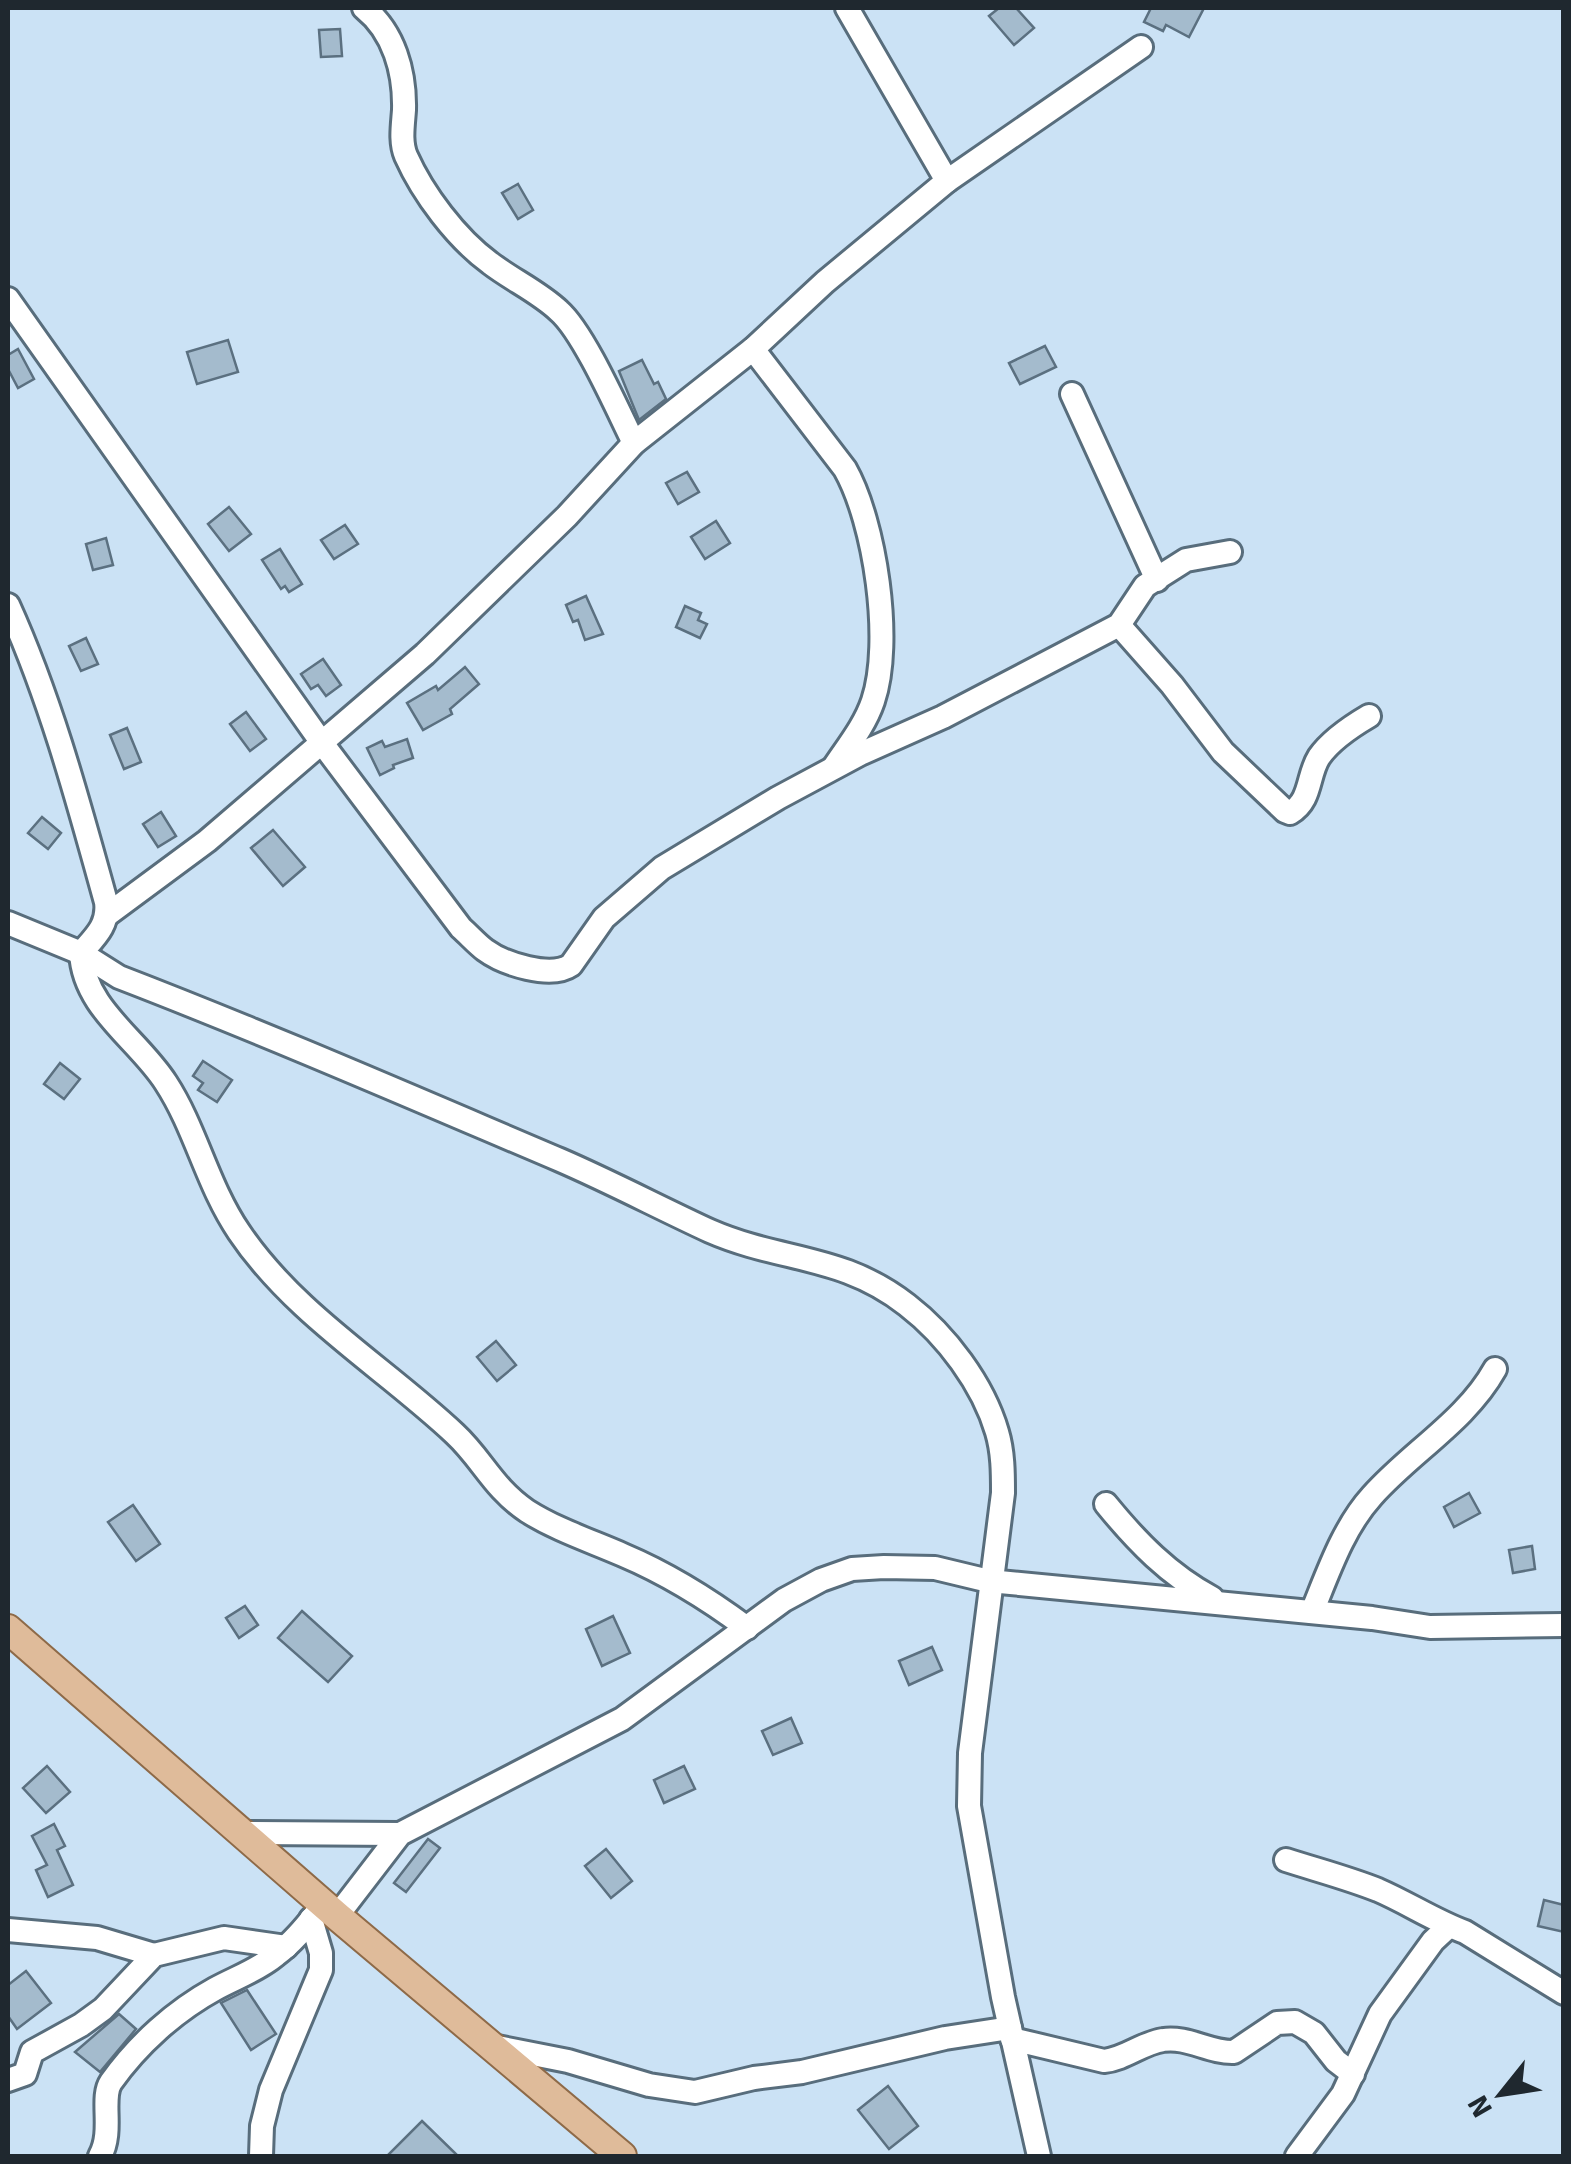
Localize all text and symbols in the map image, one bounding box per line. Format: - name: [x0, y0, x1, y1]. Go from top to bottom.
- north arrow: [1451, 2044, 1551, 2144]
- text: N: [1461, 2089, 1500, 2123]

